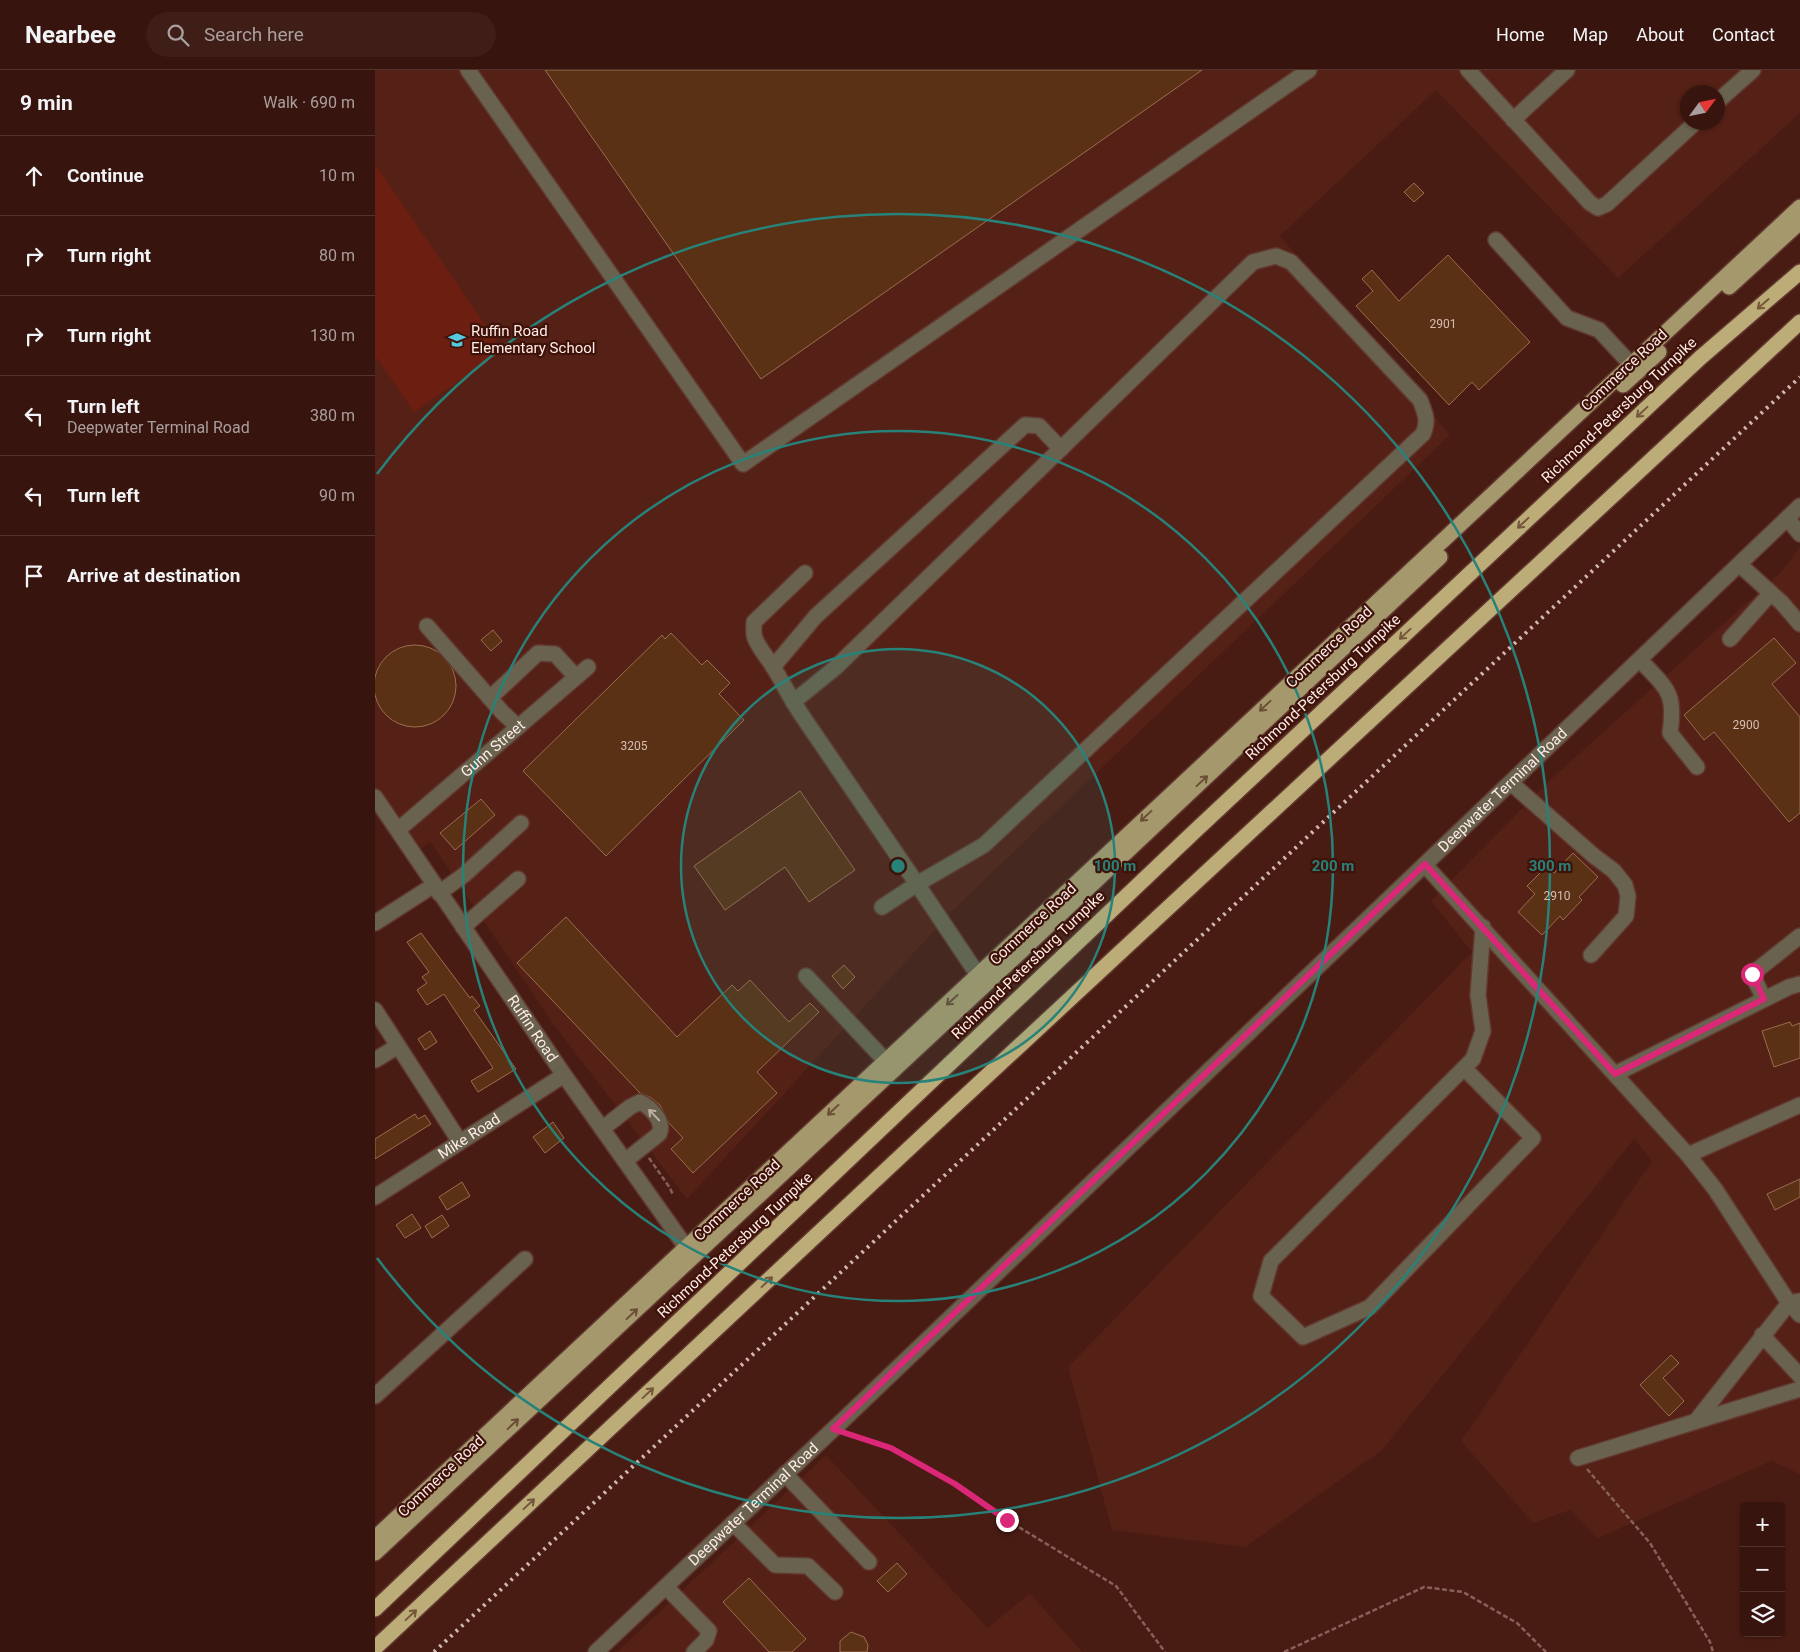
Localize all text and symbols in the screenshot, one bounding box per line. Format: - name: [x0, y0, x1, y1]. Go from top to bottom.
- search box: [146, 12, 496, 57]
- text: Nearbee: [25, 21, 116, 49]
- icon: search: [164, 21, 192, 49]
- text: Search here: [204, 23, 304, 46]
- text: Home: [1496, 24, 1545, 45]
- text: Map: [1573, 24, 1608, 45]
- text: About: [1636, 24, 1684, 45]
- text: Contact: [1712, 24, 1775, 45]
- north arrow: [1680, 85, 1725, 130]
- text: 9 min: [20, 91, 73, 115]
- text: Walk · 690 m: [263, 93, 355, 112]
- icon: ahead: [20, 162, 48, 190]
- text: Continue: [67, 164, 144, 187]
- text: 10 m: [319, 166, 355, 185]
- icon: right: [20, 242, 48, 270]
- text: Turn right: [67, 244, 151, 267]
- text: 80 m: [319, 246, 355, 265]
- one-way arrow: [1757, 298, 1770, 309]
- house number: 2901: [1430, 317, 1456, 331]
- icon: right: [20, 322, 48, 350]
- place label: Ruffin Road Elementary School: [471, 322, 595, 357]
- text: Turn right: [67, 324, 151, 347]
- street label: Commerce Road: [1577, 325, 1671, 415]
- text: 130 m: [310, 326, 355, 345]
- school or university icon: Ruffin Road Elementary School: [447, 330, 467, 350]
- street label: Richmond-Petersburg Turnpike: [1538, 333, 1700, 487]
- text: Turn left: [67, 395, 140, 418]
- icon: left: [20, 402, 48, 430]
- text: 380 m: [310, 406, 355, 425]
- one-way arrow: [1636, 406, 1648, 418]
- text: Deepwater Terminal Road: [67, 418, 250, 437]
- icon: left: [20, 482, 48, 510]
- text: Turn left: [67, 484, 140, 507]
- text: 90 m: [319, 486, 355, 505]
- one-way arrow: [1517, 517, 1530, 529]
- icon: arrive: [20, 562, 48, 590]
- text: Arrive at destination: [67, 564, 240, 587]
- street label: Commerce Road: [1282, 602, 1376, 692]
- street label: Richmond-Petersburg Turnpike: [1242, 610, 1404, 764]
- one-way arrow: [1398, 628, 1411, 640]
- one-way arrow: [1259, 700, 1272, 711]
- street label: Gunn Street: [457, 716, 529, 781]
- house number: 2900: [1733, 718, 1760, 732]
- street label: Deepwater Terminal Road: [1434, 724, 1571, 856]
- house number: 3205: [621, 739, 648, 753]
- one-way arrow: [1195, 775, 1208, 787]
- one-way arrow: [1140, 810, 1153, 822]
- centre of rings: [889, 857, 907, 875]
- text: 100 m: [1094, 857, 1136, 875]
- text: 200 m: [1312, 857, 1354, 875]
- text: 300 m: [1529, 857, 1571, 875]
- street label: Commerce Road: [986, 879, 1080, 969]
- street label: Richmond-Petersburg Turnpike: [948, 887, 1108, 1043]
- house number: 2910: [1544, 889, 1571, 903]
- route start: [1741, 963, 1764, 986]
- street label: Ruffin Road: [503, 992, 561, 1065]
- one-way arrow: [946, 994, 958, 1006]
- one-way arrow: [826, 1104, 839, 1116]
- one-way arrow: [648, 1109, 660, 1121]
- street label: Mike Road: [435, 1110, 504, 1163]
- street label: Commerce Road: [690, 1155, 784, 1245]
- street label: Richmond-Petersburg Turnpike: [654, 1168, 816, 1322]
- one-way arrow: [760, 1276, 773, 1288]
- one-way arrow: [626, 1308, 639, 1320]
- one-way arrow: [642, 1387, 654, 1399]
- one-way arrow: [507, 1418, 520, 1430]
- street label: Commerce Road: [394, 1431, 488, 1521]
- street label: Deepwater Terminal Road: [685, 1439, 822, 1569]
- one-way arrow: [523, 1498, 536, 1510]
- map controls: [1740, 1502, 1785, 1637]
- button: +: [1740, 1502, 1785, 1547]
- route end: [996, 1509, 1019, 1532]
- button: −: [1740, 1547, 1785, 1592]
- button: layers: [1740, 1592, 1785, 1637]
- one-way arrow: [404, 1609, 417, 1621]

